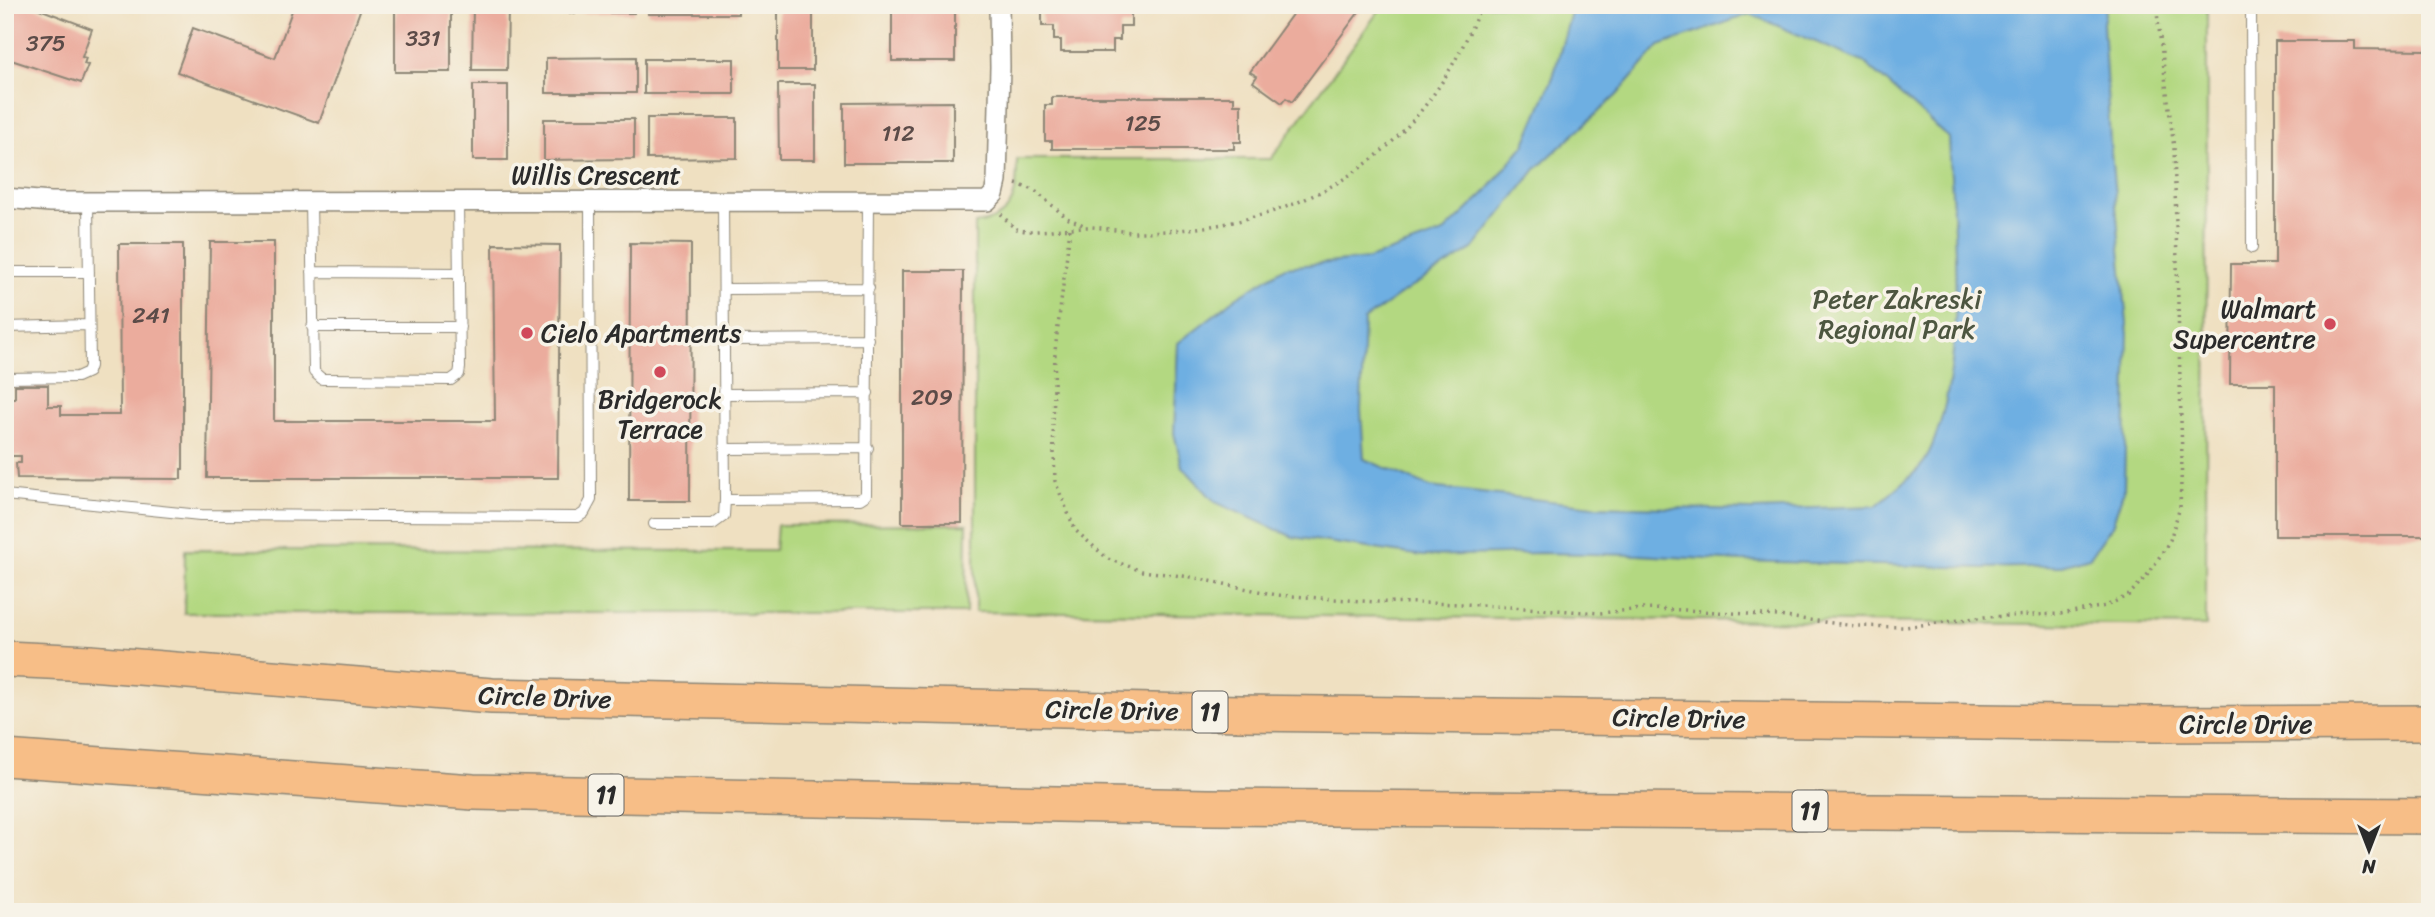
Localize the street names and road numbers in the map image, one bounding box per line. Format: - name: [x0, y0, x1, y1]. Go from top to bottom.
- street label: Willis Crescent: [511, 152, 681, 198]
- street label: Circle Drive: [478, 672, 612, 722]
- street label: Circle Drive: [1045, 686, 1179, 734]
- road number: 11: [1192, 692, 1228, 732]
- street label: Circle Drive: [1612, 694, 1746, 742]
- street label: Circle Drive: [2179, 701, 2313, 747]
- road number: 11: [588, 774, 624, 816]
- road number: 11: [1792, 790, 1828, 832]

